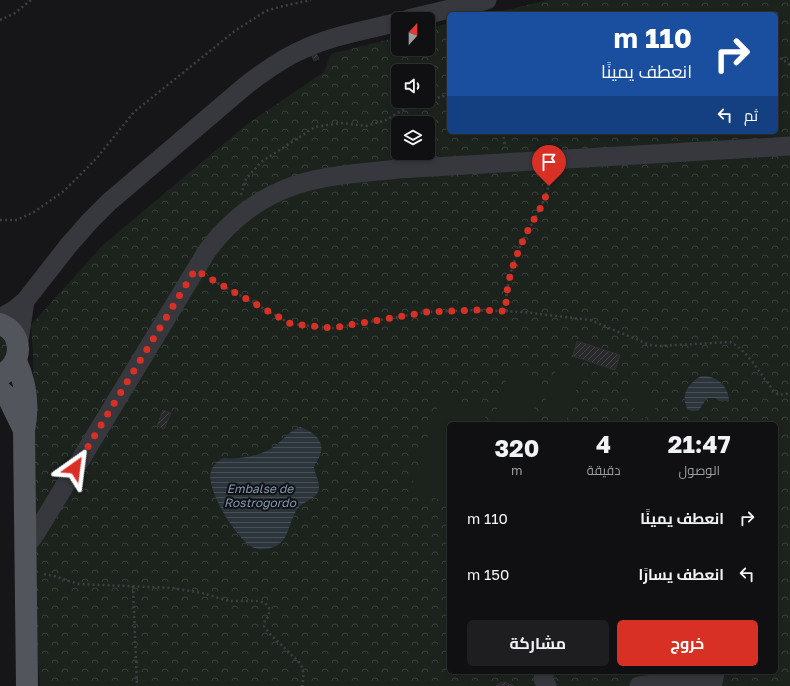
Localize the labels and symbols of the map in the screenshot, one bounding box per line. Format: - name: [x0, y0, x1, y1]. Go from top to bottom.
- north arrow: [391, 12, 435, 56]
- pin: [532, 145, 566, 186]
- position arrow: [54, 447, 96, 489]
- water label: Embalse de Rostrogordo: [224, 481, 297, 510]

